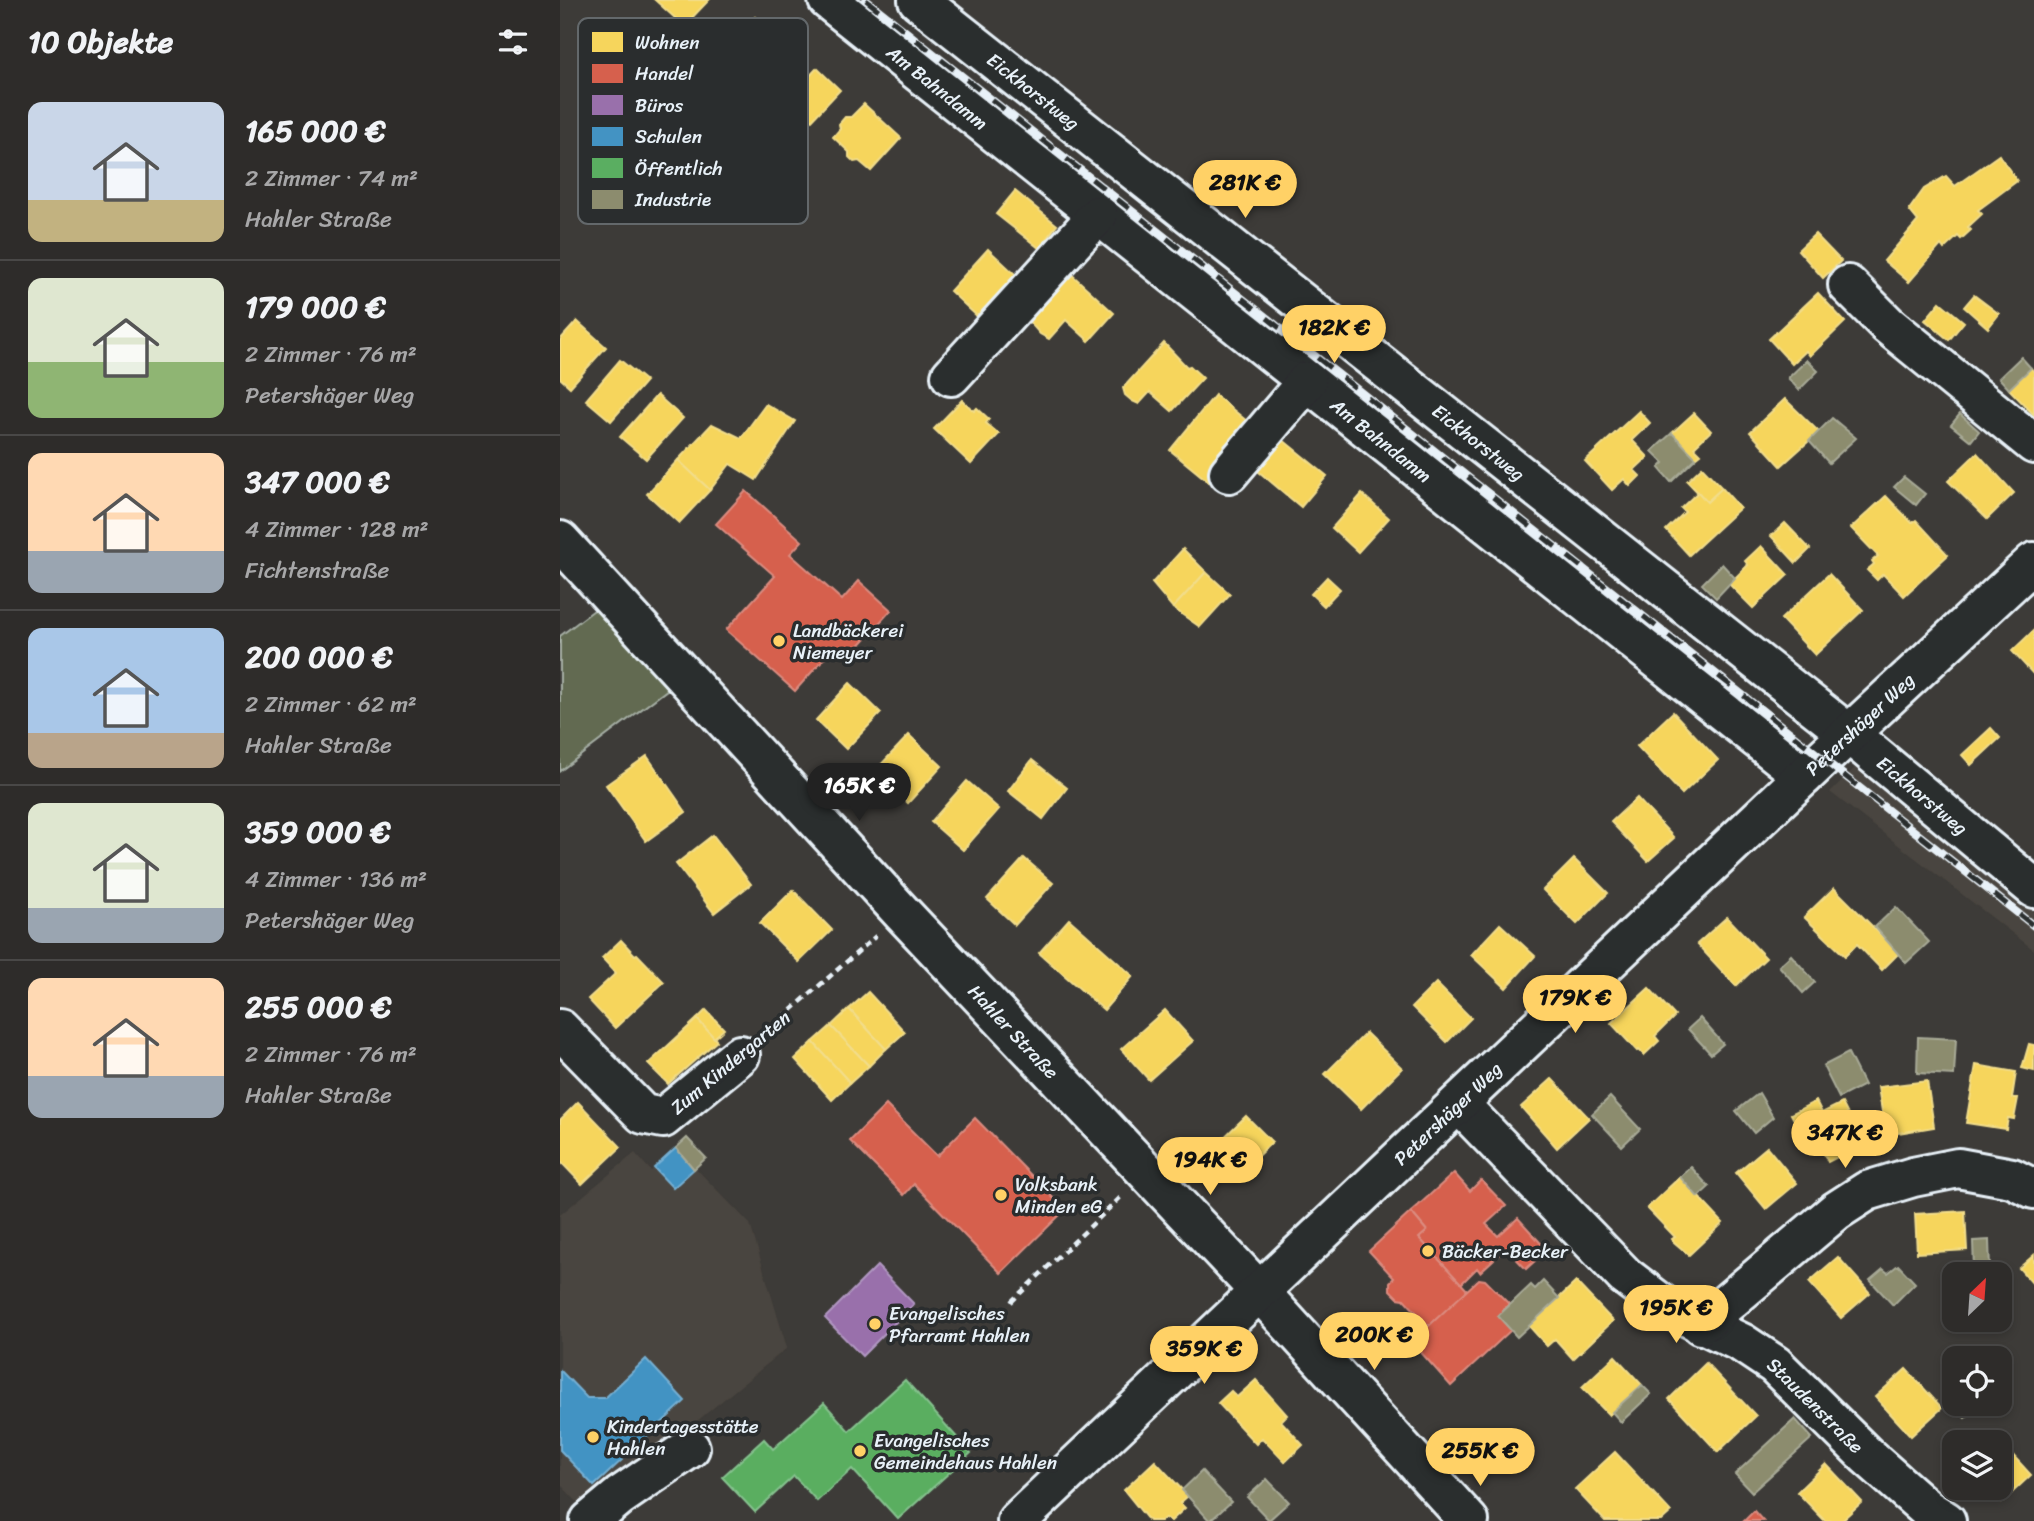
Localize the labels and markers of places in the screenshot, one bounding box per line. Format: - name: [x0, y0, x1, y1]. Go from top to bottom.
- pin: 281K €: [1188, 160, 1302, 220]
- pin: 182K €: [1277, 306, 1391, 365]
- place label: Landbäckerei Niemeyer: [793, 614, 904, 669]
- marker: Landbäckerei Niemeyer: [771, 633, 787, 649]
- pin: 165K €: [802, 764, 916, 823]
- pin: 179K €: [1518, 976, 1632, 1035]
- pin: 347K €: [1788, 1110, 1902, 1170]
- pin: 194K €: [1153, 1138, 1267, 1197]
- place label: Volksbank Minden eG: [1015, 1168, 1102, 1223]
- marker: Volksbank Minden eG: [993, 1187, 1009, 1203]
- place label: Bäcker-Becker: [1442, 1235, 1569, 1268]
- marker: Bäcker-Becker: [1420, 1243, 1436, 1259]
- pin: 195K €: [1619, 1286, 1733, 1345]
- place label: Evangelisches Pfarramt Hahlen: [889, 1297, 1030, 1352]
- pin: 200K €: [1317, 1312, 1431, 1372]
- marker: Evangelisches Pfarramt Hahlen: [867, 1316, 883, 1332]
- pin: 359K €: [1147, 1326, 1261, 1386]
- place label: Kindertagesstätte Hahlen: [607, 1410, 759, 1465]
- place label: Evangelisches Gemeindehaus Hahlen: [874, 1424, 1057, 1479]
- pin: 255K €: [1423, 1428, 1537, 1488]
- marker: Kindertagesstätte Hahlen: [585, 1429, 601, 1445]
- marker: Evangelisches Gemeindehaus Hahlen: [852, 1443, 868, 1459]

